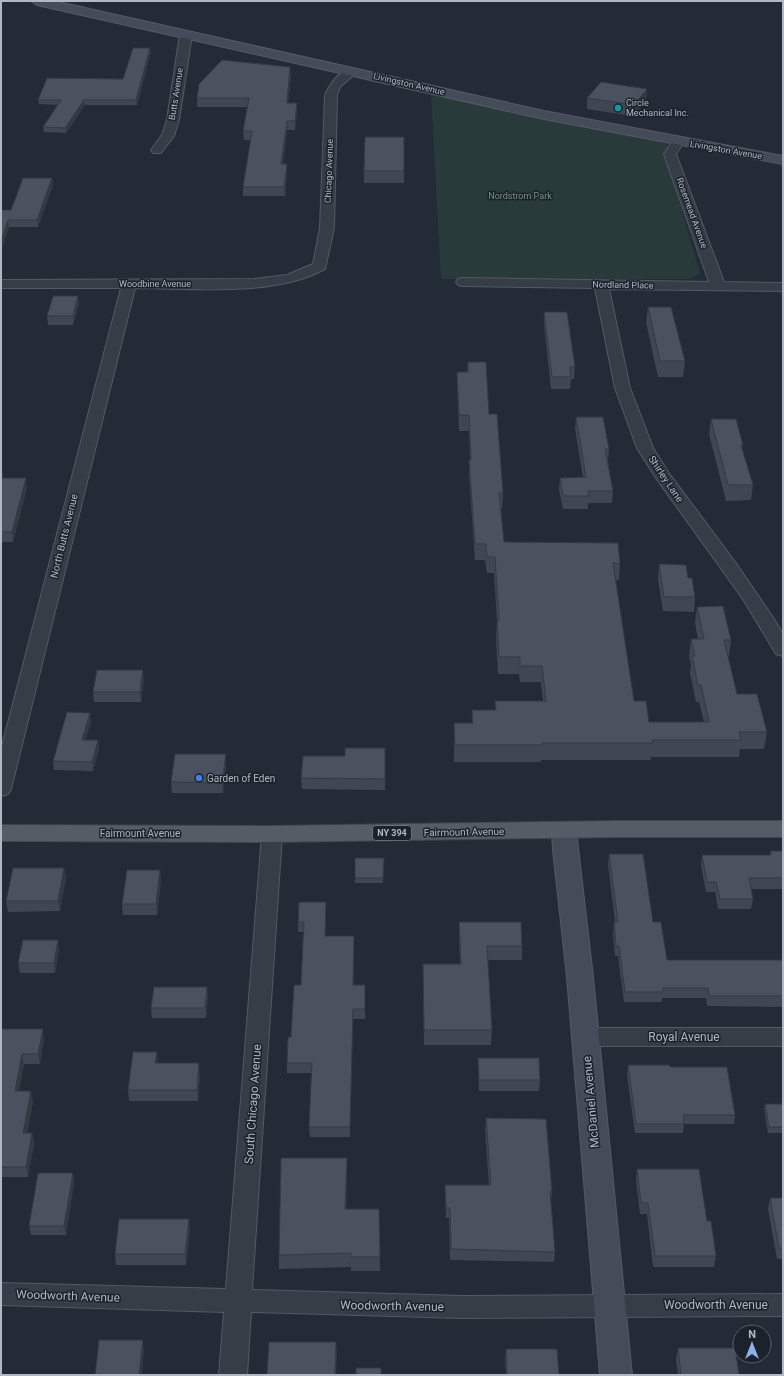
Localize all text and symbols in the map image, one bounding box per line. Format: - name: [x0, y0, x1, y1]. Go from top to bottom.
- street label: Butts Avenue: [167, 67, 185, 121]
- street label: Livingston Avenue: [372, 71, 446, 97]
- place label: Circle Mechanical Inc.: [626, 98, 689, 118]
- marker: Circle Mechanical Inc.: [613, 103, 623, 113]
- street label: Chicago Avenue: [323, 138, 335, 203]
- street label: Livingston Avenue: [689, 139, 763, 161]
- street label: Rosemead Avenue: [675, 176, 709, 250]
- park label: Nordstrom Park: [488, 191, 552, 201]
- street label: Woodbine Avenue: [119, 279, 191, 289]
- street label: Nordland Place: [592, 279, 654, 291]
- street label: Shirley Lane: [646, 454, 686, 504]
- street label: North Butts Avenue: [48, 493, 80, 579]
- marker: Garden of Eden: [194, 773, 204, 783]
- place label: Garden of Eden: [207, 773, 275, 784]
- road number: NY 394: [373, 826, 411, 840]
- street label: Fairmount Avenue: [424, 826, 504, 838]
- street label: Fairmount Avenue: [100, 828, 180, 839]
- street label: Royal Avenue: [648, 1030, 720, 1044]
- street label: South Chicago Avenue: [242, 1044, 264, 1164]
- street label: McDaniel Avenue: [580, 1055, 602, 1149]
- street label: Woodworth Avenue: [16, 1287, 120, 1305]
- street label: Woodworth Avenue: [340, 1298, 444, 1314]
- street label: Woodworth Avenue: [664, 1298, 768, 1312]
- north arrow: [732, 1324, 772, 1364]
- text: N: [748, 1328, 756, 1341]

